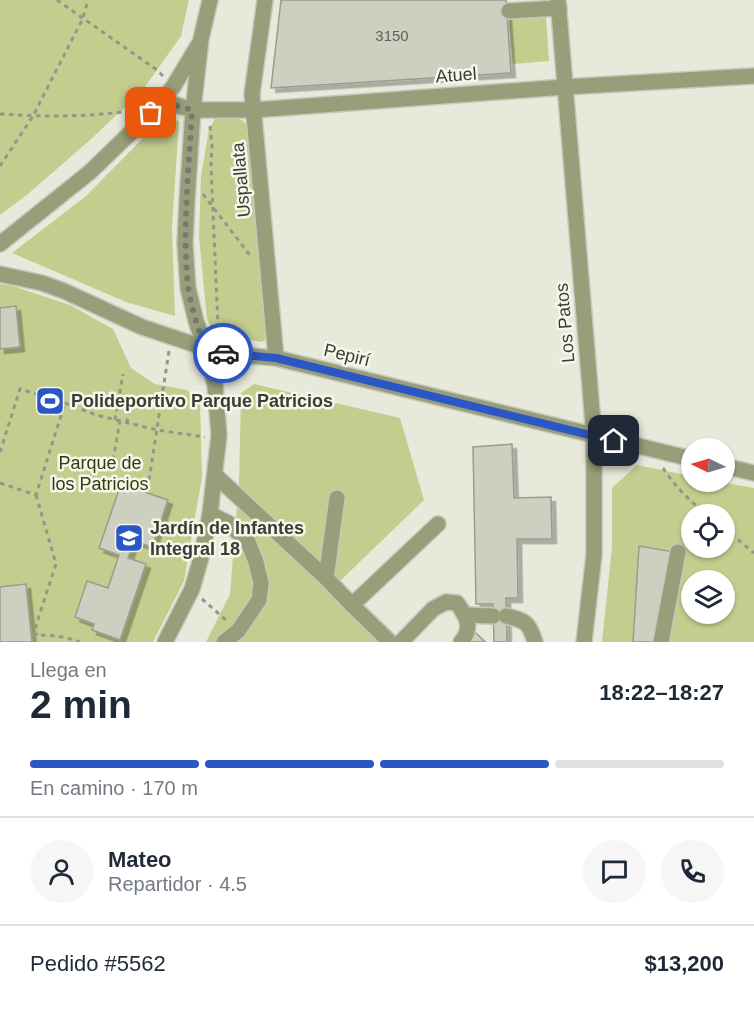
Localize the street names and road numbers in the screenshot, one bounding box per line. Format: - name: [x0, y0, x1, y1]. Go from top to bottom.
- street label: Atuel: [435, 64, 477, 86]
- street label: Uspallata: [228, 141, 254, 218]
- street label: Los Patos: [552, 282, 578, 364]
- street label: Pepirí: [322, 340, 372, 370]

